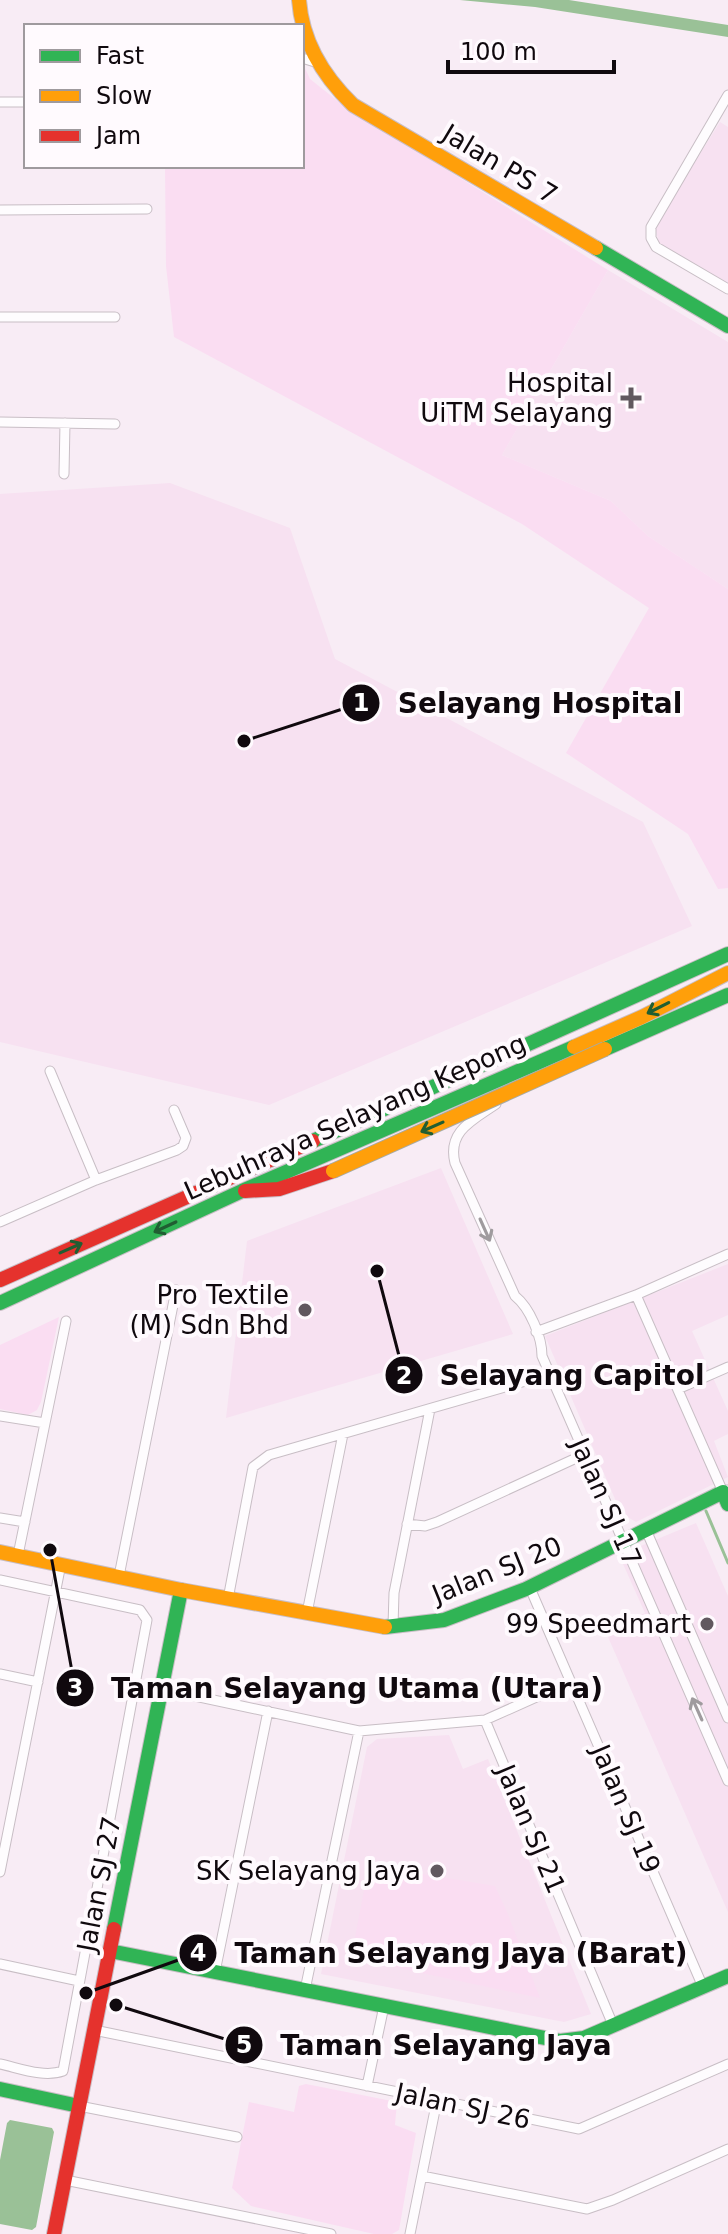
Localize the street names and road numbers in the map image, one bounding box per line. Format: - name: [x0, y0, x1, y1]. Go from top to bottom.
- street label: Jalan PS 7: [435, 117, 563, 210]
- street label: Lebuhraya Selayang Kepong: [179, 1028, 531, 1206]
- street label: Jalan SJ 17: [564, 1431, 648, 1571]
- street label: Jalan SJ 20: [426, 1530, 566, 1610]
- street label: Jalan SJ 19: [585, 1738, 667, 1878]
- street label: Jalan SJ 21: [490, 1758, 572, 1898]
- street label: Jalan SJ 27: [71, 1814, 127, 1956]
- street label: Jalan SJ 26: [391, 2077, 533, 2135]

